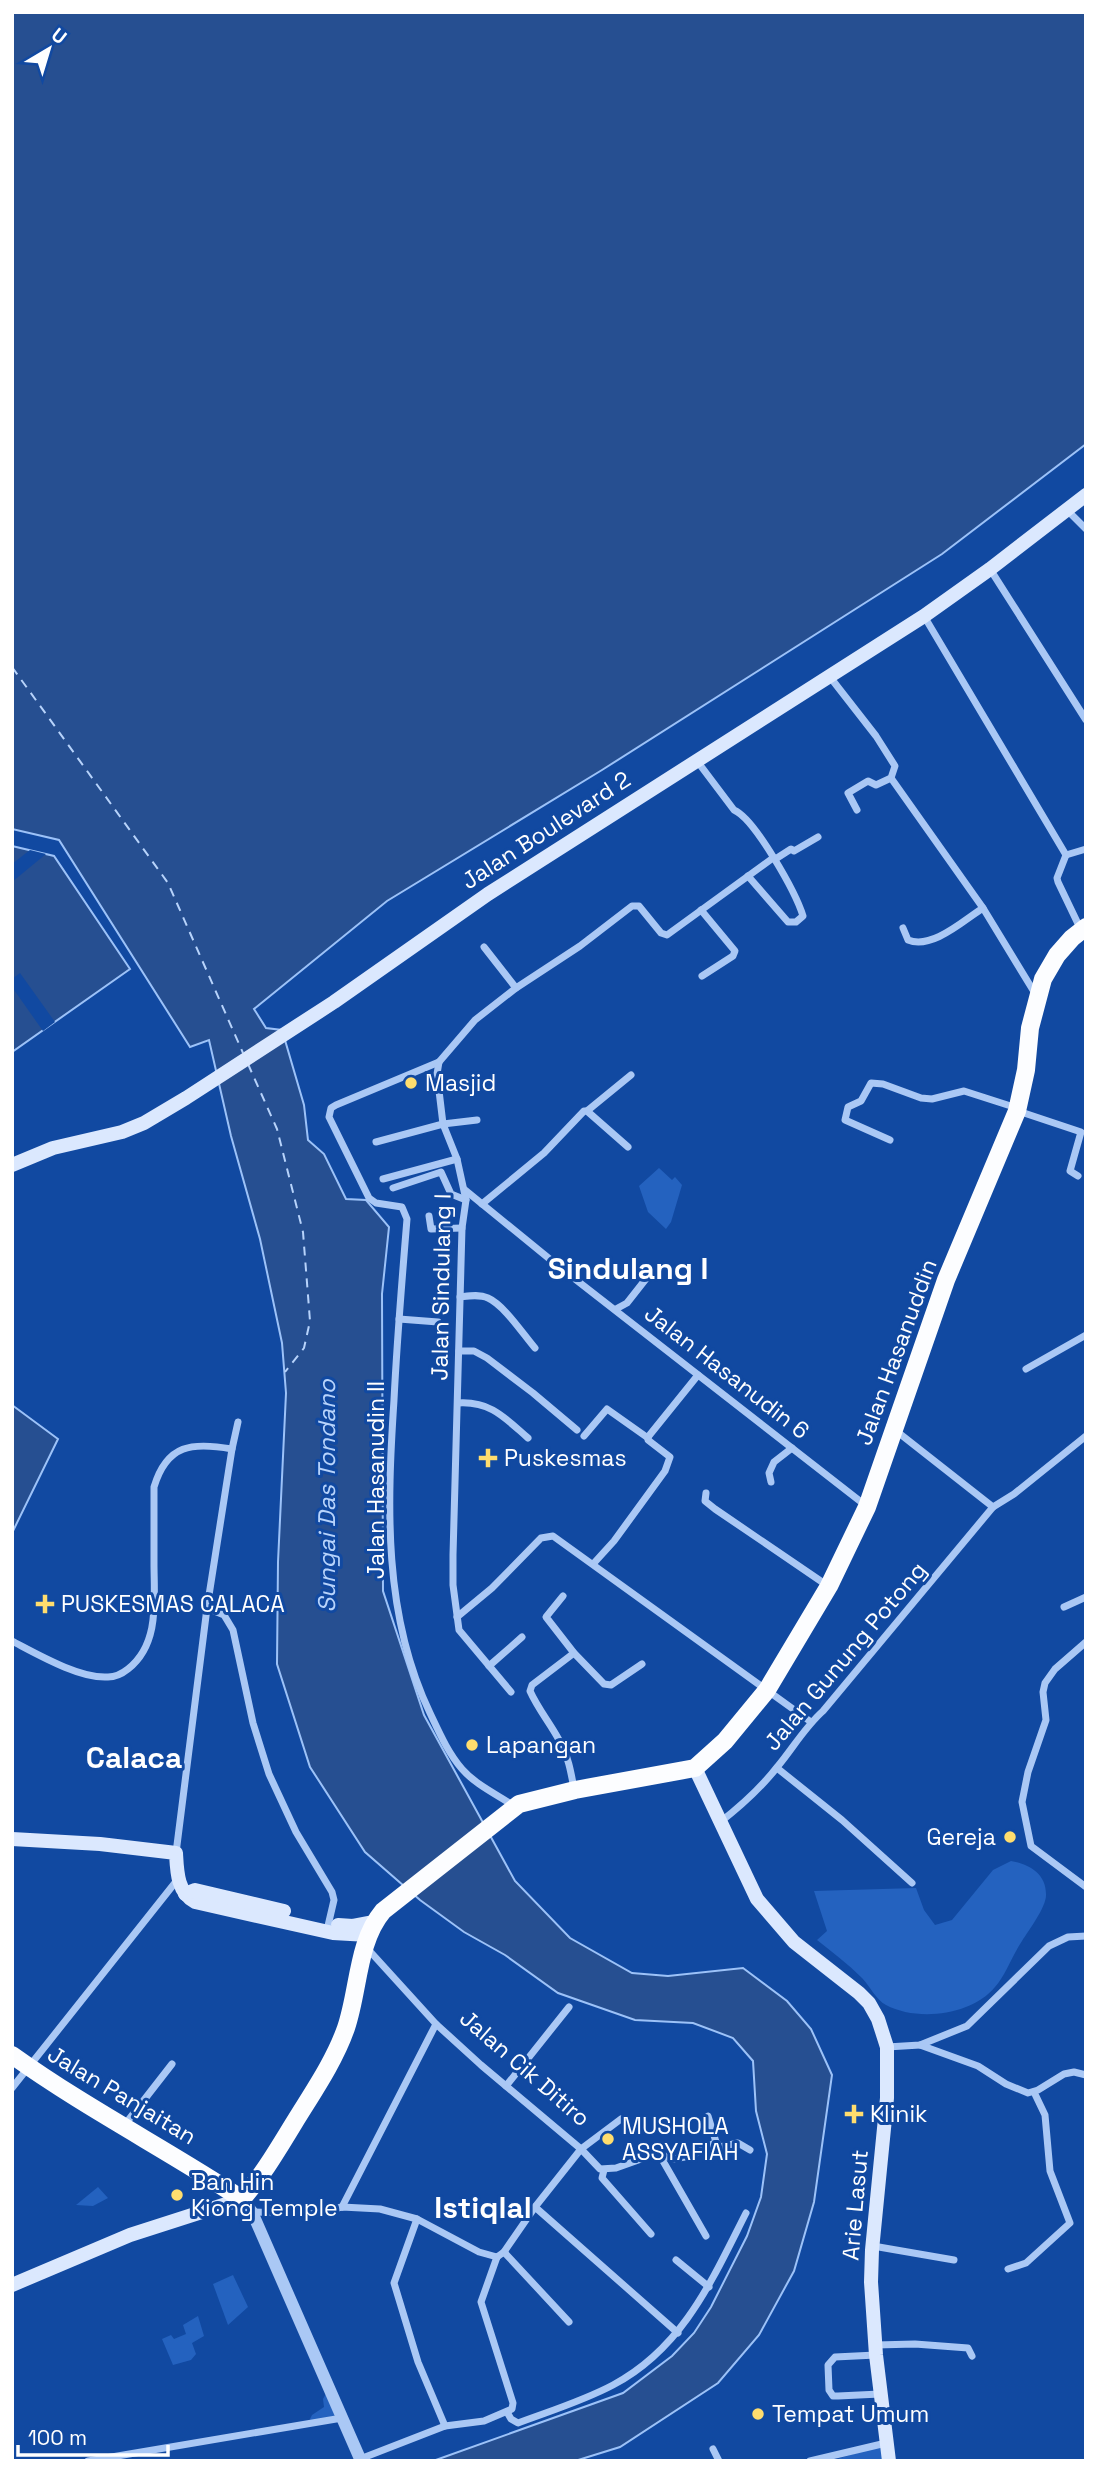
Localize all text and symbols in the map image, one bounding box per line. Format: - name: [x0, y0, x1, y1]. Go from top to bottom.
- north arrow: [14, 14, 84, 84]
- text: U: [46, 22, 72, 50]
- street label: Jalan Boulevard 2: [456, 764, 636, 896]
- place label: Masjid: [425, 1068, 496, 1098]
- marker: Masjid: [403, 1075, 419, 1091]
- street label: Jalan Sindulang I: [424, 1193, 458, 1381]
- district label: Sindulang I: [548, 1249, 708, 1288]
- street label: Jalan Hasanuddin: [848, 1255, 944, 1449]
- street label: Jalan Hasanudin 6: [639, 1298, 815, 1446]
- water label: Sungai Das Tondano: [311, 1378, 342, 1613]
- street label: Jalan Hasanudin II: [361, 1381, 391, 1579]
- place label: Puskesmas: [504, 1443, 627, 1473]
- marker: Puskesmas: [478, 1448, 498, 1468]
- street label: Jalan Gunung Potong: [757, 1555, 933, 1757]
- place label: PUSKESMAS CALACA: [61, 1589, 285, 1619]
- marker: PUSKESMAS CALACA: [35, 1594, 55, 1614]
- place label: Lapangan: [486, 1730, 596, 1760]
- marker: Lapangan: [464, 1737, 480, 1753]
- district label: Calaca: [86, 1738, 182, 1777]
- place label: Gereja: [926, 1822, 996, 1852]
- marker: Gereja: [1002, 1829, 1018, 1845]
- street label: Jalan Cik Ditiro: [453, 2003, 597, 2133]
- street label: Jalan Panjaitan: [42, 2039, 202, 2151]
- place label: Klinik: [870, 2099, 927, 2129]
- marker: Klinik: [844, 2104, 864, 2124]
- place label: MUSHOLA ASSYAFIAH: [622, 2111, 739, 2167]
- marker: MUSHOLA ASSYAFIAH: [600, 2131, 616, 2147]
- street label: Arie Lasut: [835, 2149, 875, 2261]
- place label: Ban Hin Kiong Temple: [191, 2167, 338, 2223]
- marker: Ban Hin Kiong Temple: [169, 2187, 185, 2203]
- district label: Istiqlal: [434, 2188, 532, 2227]
- place label: Tempat Umum: [772, 2399, 929, 2429]
- marker: Tempat Umum: [750, 2406, 766, 2422]
- scale bar: [18, 2414, 168, 2458]
- text: 100 m: [28, 2424, 87, 2451]

